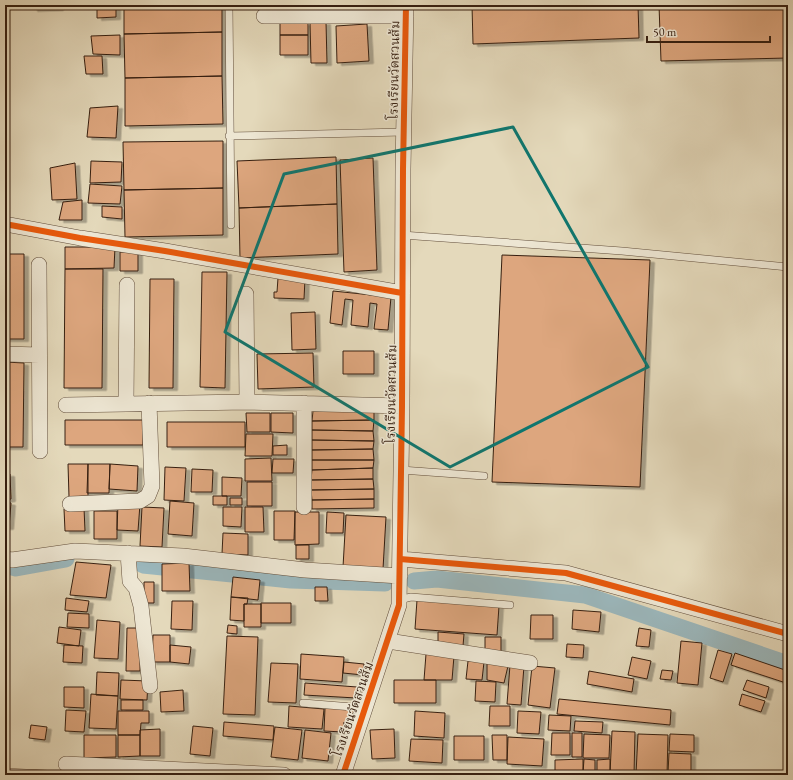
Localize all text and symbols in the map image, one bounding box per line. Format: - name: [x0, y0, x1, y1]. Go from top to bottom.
- scale bar: [647, 18, 770, 44]
- street label: โรงเรียนวัดสวนส้ม: [385, 20, 403, 121]
- text: 50 m: [653, 24, 677, 40]
- street label: โรงเรียนวัดสวนส้ม: [382, 344, 400, 445]
- street label: โรงเรียนวัดสวนส้ม: [328, 659, 377, 760]

